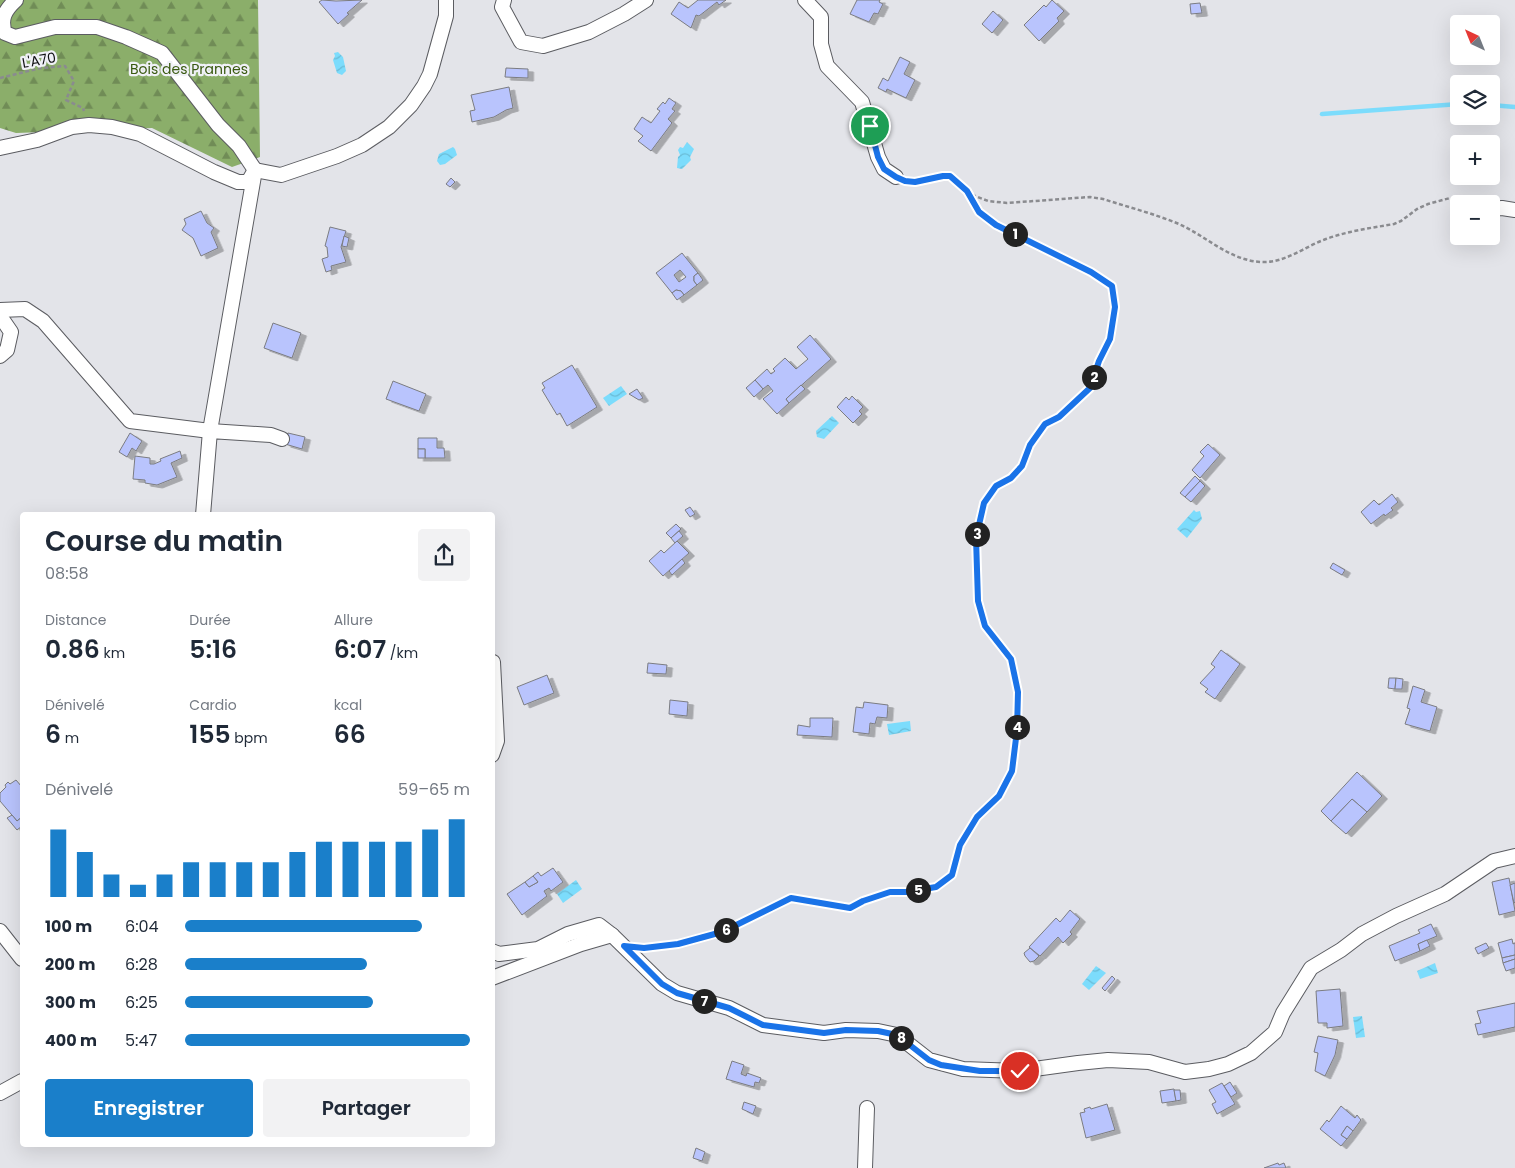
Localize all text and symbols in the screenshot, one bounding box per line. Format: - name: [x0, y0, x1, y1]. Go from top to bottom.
- north arrow: [1450, 15, 1500, 65]
- map controls: [1450, 15, 1500, 245]
- street label: L'A70: [20, 47, 58, 73]
- park label: Bois des Prannes: [130, 59, 248, 79]
- button: layers: [1450, 75, 1500, 125]
- pin: [849, 105, 891, 147]
- icon: arrive: [856, 112, 884, 140]
- button: +: [1450, 135, 1500, 185]
- button: −: [1450, 195, 1500, 245]
- pin: 1: [1002, 222, 1028, 246]
- text: 1: [1013, 224, 1018, 244]
- pin: 2: [1082, 364, 1106, 390]
- text: 2: [1091, 367, 1099, 387]
- text: Course du matin: [45, 522, 283, 561]
- pin: 3: [964, 522, 990, 546]
- text: 3: [973, 524, 982, 544]
- button: share: [418, 529, 470, 581]
- text: 08:58: [45, 562, 89, 585]
- text: Distance: [45, 610, 106, 630]
- text: Durée: [189, 610, 231, 630]
- text: Allure: [334, 610, 373, 630]
- text: 0.86: [45, 632, 100, 667]
- text: 5:16: [189, 632, 237, 667]
- text: 6:07: [334, 632, 386, 667]
- text: km: [100, 643, 125, 663]
- text: /km: [386, 643, 418, 663]
- text: Dénivelé: [45, 695, 105, 715]
- text: Cardio: [189, 695, 237, 715]
- text: kcal: [334, 695, 362, 715]
- pin: 4: [1004, 714, 1030, 740]
- text: 6: [45, 717, 61, 752]
- text: 155: [189, 717, 231, 752]
- text: 66: [334, 717, 366, 752]
- text: 4: [1013, 717, 1022, 737]
- text: m: [61, 728, 79, 748]
- text: bpm: [231, 728, 268, 748]
- text: Dénivelé: [45, 778, 113, 801]
- text: 59–65 m: [398, 778, 470, 801]
- pin: 5: [906, 878, 930, 902]
- text: 5: [914, 880, 923, 900]
- text: 100 m: [45, 915, 92, 938]
- text: 6:04: [125, 915, 159, 938]
- pin: 6: [714, 918, 738, 942]
- text: 6: [722, 920, 731, 940]
- text: 200 m: [45, 953, 95, 976]
- text: 6:28: [125, 953, 158, 976]
- pin: 7: [692, 988, 716, 1014]
- text: 300 m: [45, 991, 96, 1014]
- text: 6:25: [125, 991, 158, 1014]
- text: 7: [701, 991, 708, 1011]
- pin: 8: [888, 1026, 914, 1050]
- text: 8: [897, 1028, 906, 1048]
- text: 400 m: [45, 1029, 97, 1052]
- text: 5:47: [125, 1029, 157, 1052]
- pin: [999, 1050, 1041, 1092]
- icon: check: [1006, 1057, 1034, 1085]
- button: Enregistrer: [45, 1079, 253, 1137]
- button: Partager: [263, 1079, 470, 1137]

